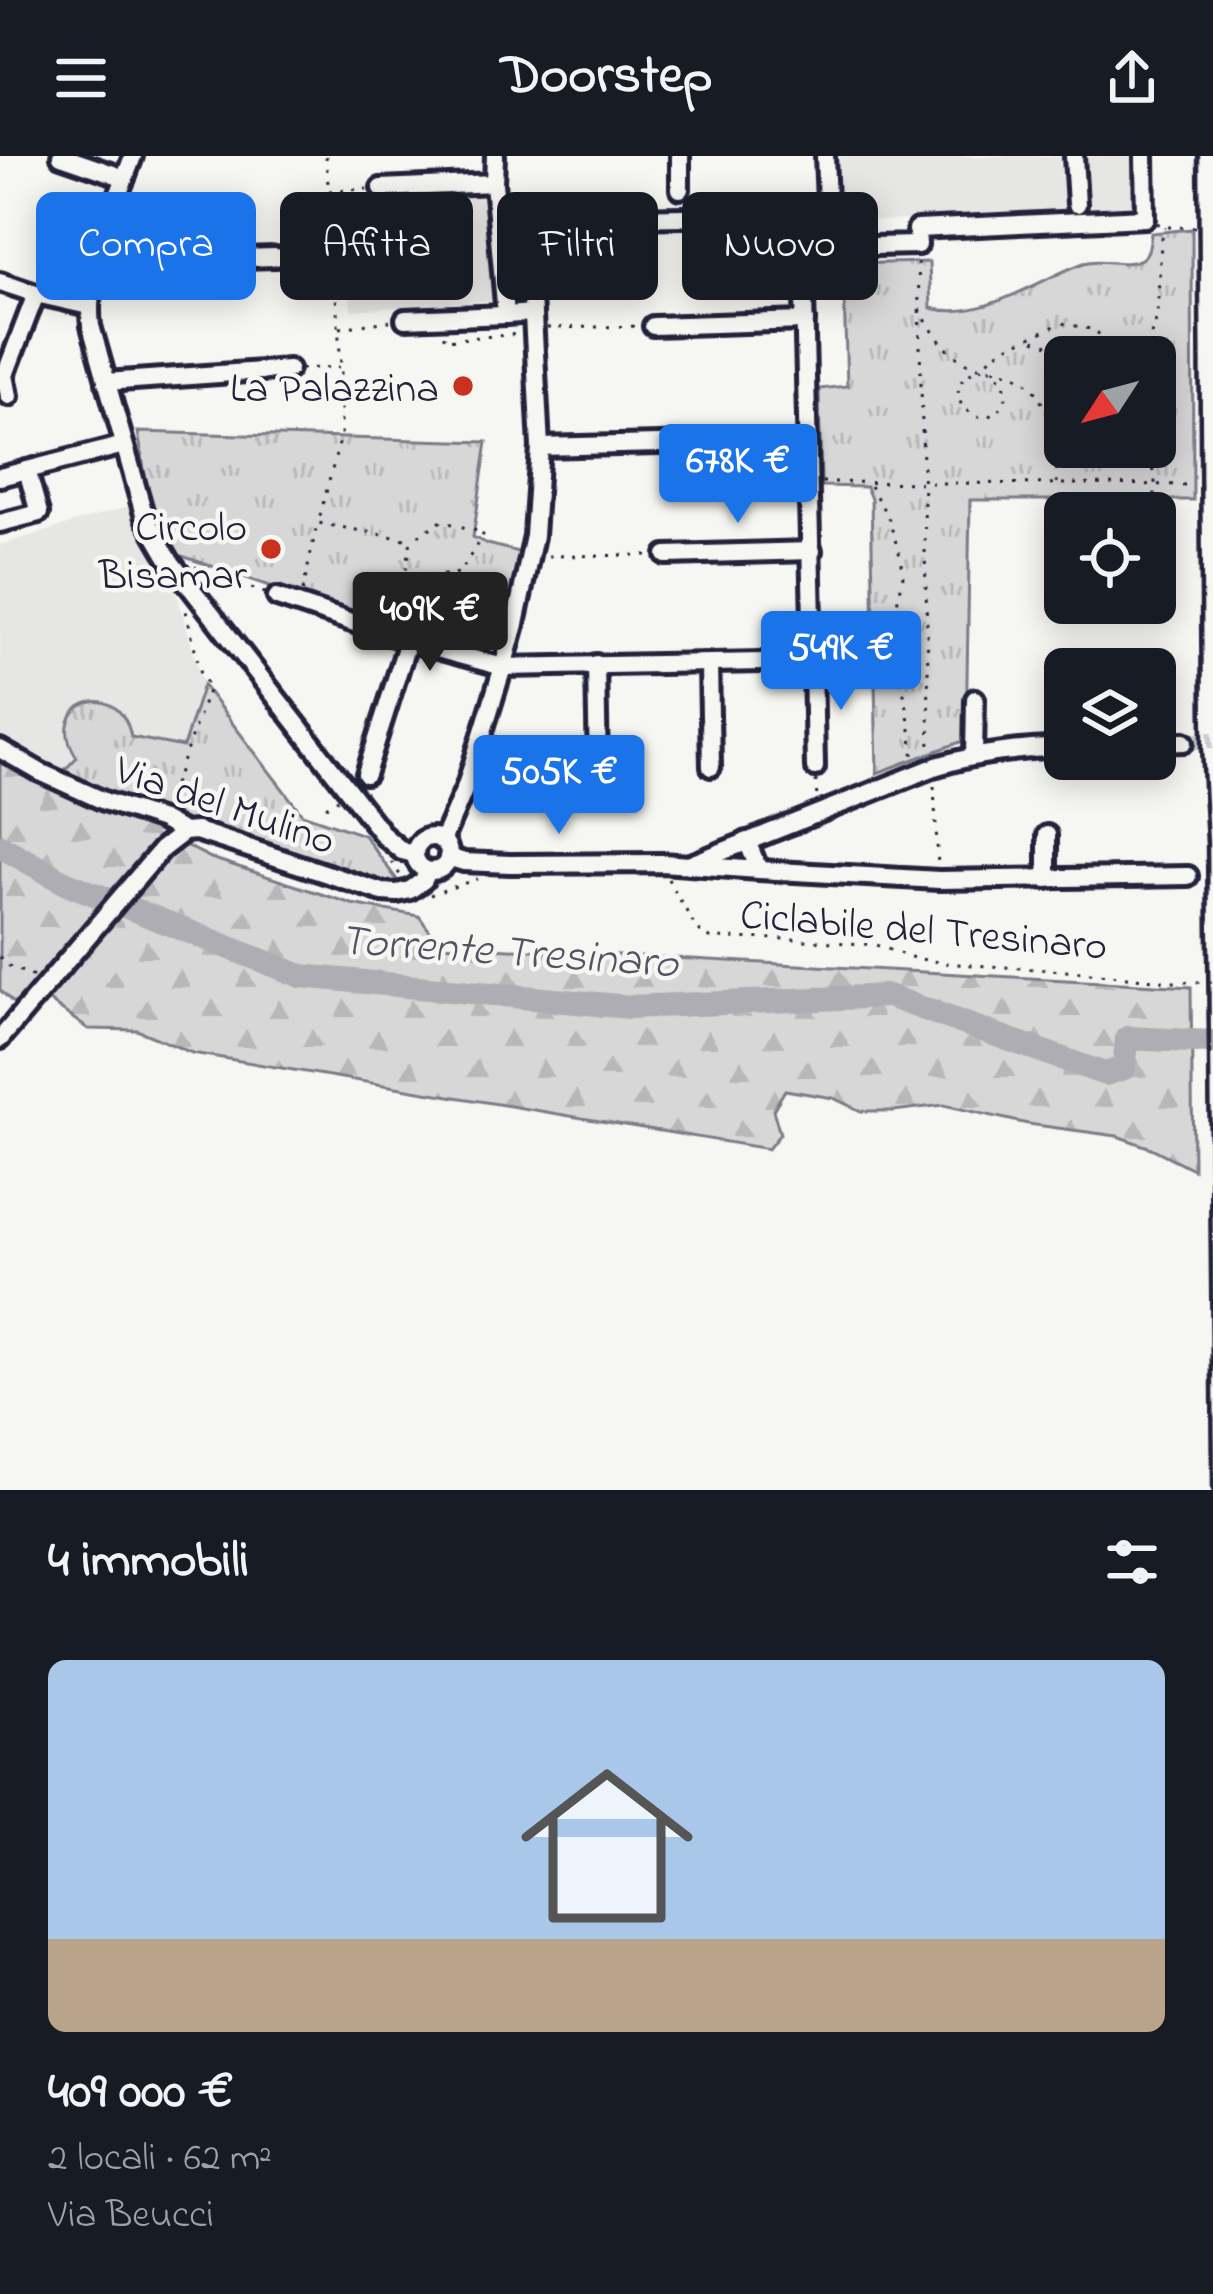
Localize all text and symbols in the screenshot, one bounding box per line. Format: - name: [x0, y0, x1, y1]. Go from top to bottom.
- text: Doorstep: [501, 39, 712, 117]
- icon: menu: [48, 45, 114, 111]
- icon: share: [1099, 45, 1165, 111]
- chip: Compra: [36, 192, 256, 300]
- chip: Affitta: [280, 192, 473, 300]
- chip: Filtri: [497, 192, 658, 300]
- chip: Nuovo: [682, 192, 878, 300]
- north arrow: [1044, 336, 1176, 468]
- map controls: [1044, 336, 1176, 780]
- place label: La Palazzina: [230, 360, 439, 421]
- marker: La Palazzina: [450, 373, 476, 399]
- pin: 678K €: [640, 424, 836, 526]
- text: 678K €: [686, 434, 790, 491]
- button: locate: [1044, 492, 1176, 624]
- place label: Circolo Bisamar: [98, 499, 248, 608]
- marker: Circolo Bisamar: [258, 536, 284, 562]
- pin: 409K €: [332, 572, 528, 674]
- text: 409K €: [380, 582, 480, 639]
- pin: 549K €: [743, 611, 939, 713]
- text: 549K €: [788, 621, 894, 678]
- button: layers: [1044, 648, 1176, 780]
- pin: 505K €: [461, 735, 657, 837]
- street label: Via del Mulino: [105, 741, 343, 873]
- text: 505K €: [500, 745, 618, 802]
- street label: Ciclabile del Tresinaro: [738, 886, 1110, 979]
- water label: Torrente Tresinaro: [337, 909, 682, 999]
- text: 4 immobili: [48, 1525, 249, 1600]
- icon: filters: [1099, 1529, 1165, 1595]
- icon: home: [499, 1738, 715, 1954]
- text: 409 000 €: [48, 2056, 234, 2131]
- text: 2 locali · 62 m²: [48, 2131, 272, 2188]
- text: Via Beucci: [48, 2188, 214, 2245]

